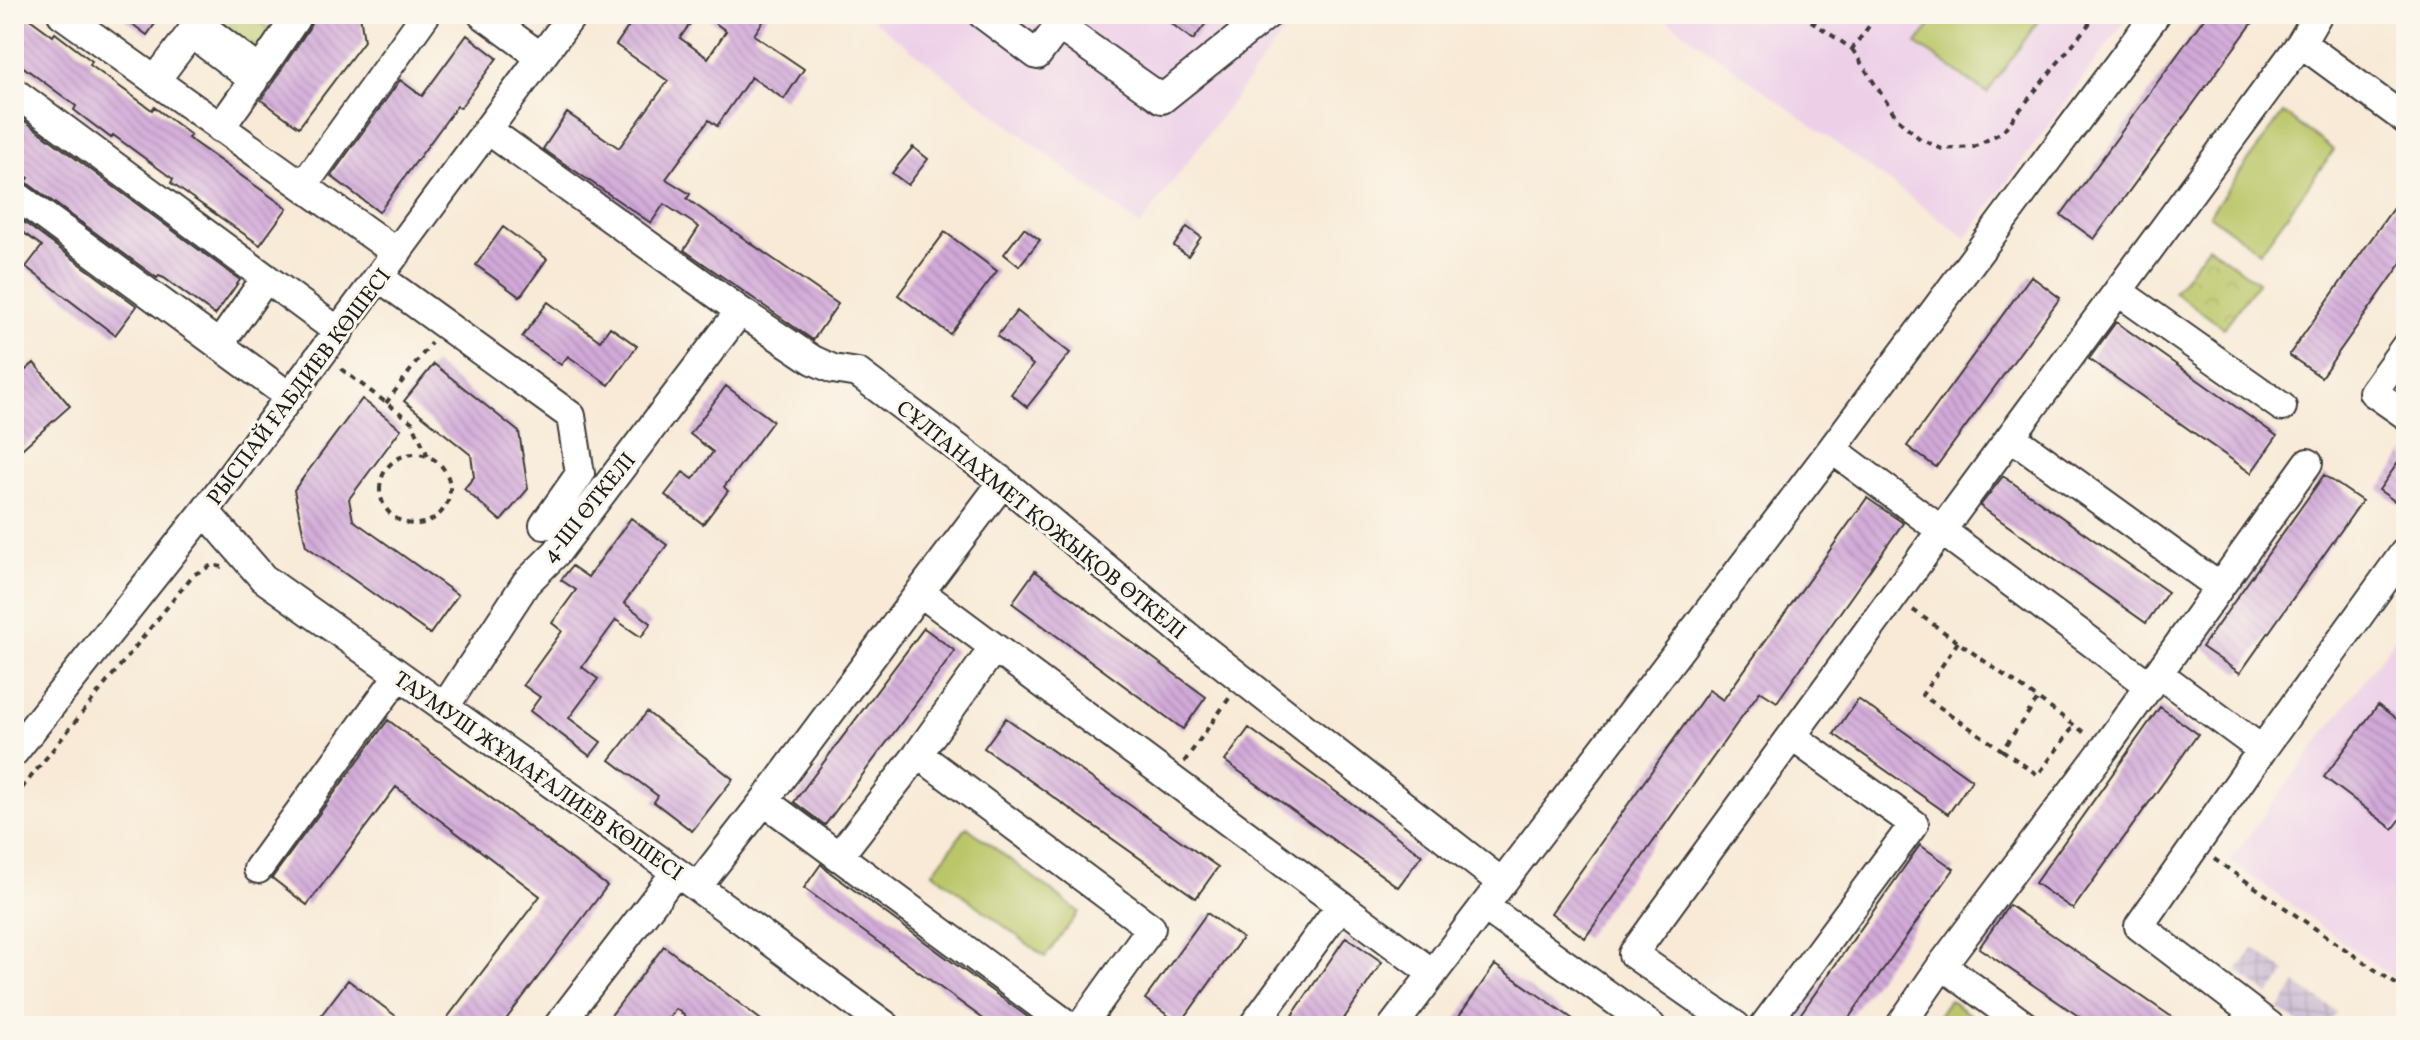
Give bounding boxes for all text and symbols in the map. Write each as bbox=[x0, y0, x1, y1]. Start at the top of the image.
street label: РЫСПАЙ ҒАБДИЕВ КӨШЕСІ bbox=[201, 263, 399, 512]
street label: СҰЛТАНАХМЕТ ҚОЖЫҚОВ ӨТКЕЛІ bbox=[889, 394, 1192, 648]
street label: 4-ШІ ӨТКЕЛІ bbox=[536, 447, 644, 570]
street label: ТАУМУШ ЖҰМАҒАЛИЕВ КӨШЕСІ bbox=[386, 665, 689, 889]

